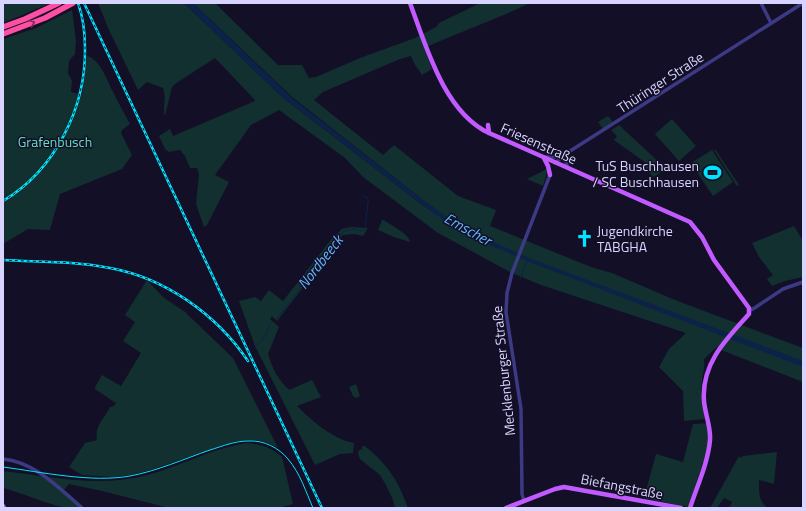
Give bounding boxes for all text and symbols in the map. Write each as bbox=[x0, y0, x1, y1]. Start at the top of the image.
one-way arrow bbox=[27, 20, 35, 28]
street label: Thüringer Straße bbox=[613, 46, 707, 118]
street label: Friesenstraße bbox=[497, 117, 581, 169]
park label: Grafenbusch bbox=[18, 131, 92, 152]
place label: TuS Buschhausen / SC Buschhausen bbox=[593, 155, 699, 192]
sports icon: TuS Buschhausen / SC Buschhausen bbox=[702, 163, 722, 183]
water label: Emscher bbox=[440, 207, 498, 252]
place label: Jugendkirche TABGHA bbox=[597, 220, 673, 257]
water label: Nordbeeck bbox=[292, 228, 350, 294]
church icon: Jugendkirche TABGHA bbox=[574, 228, 594, 248]
street label: Mecklenburger Straße bbox=[486, 305, 520, 437]
street label: Biefangstraße bbox=[579, 468, 665, 504]

